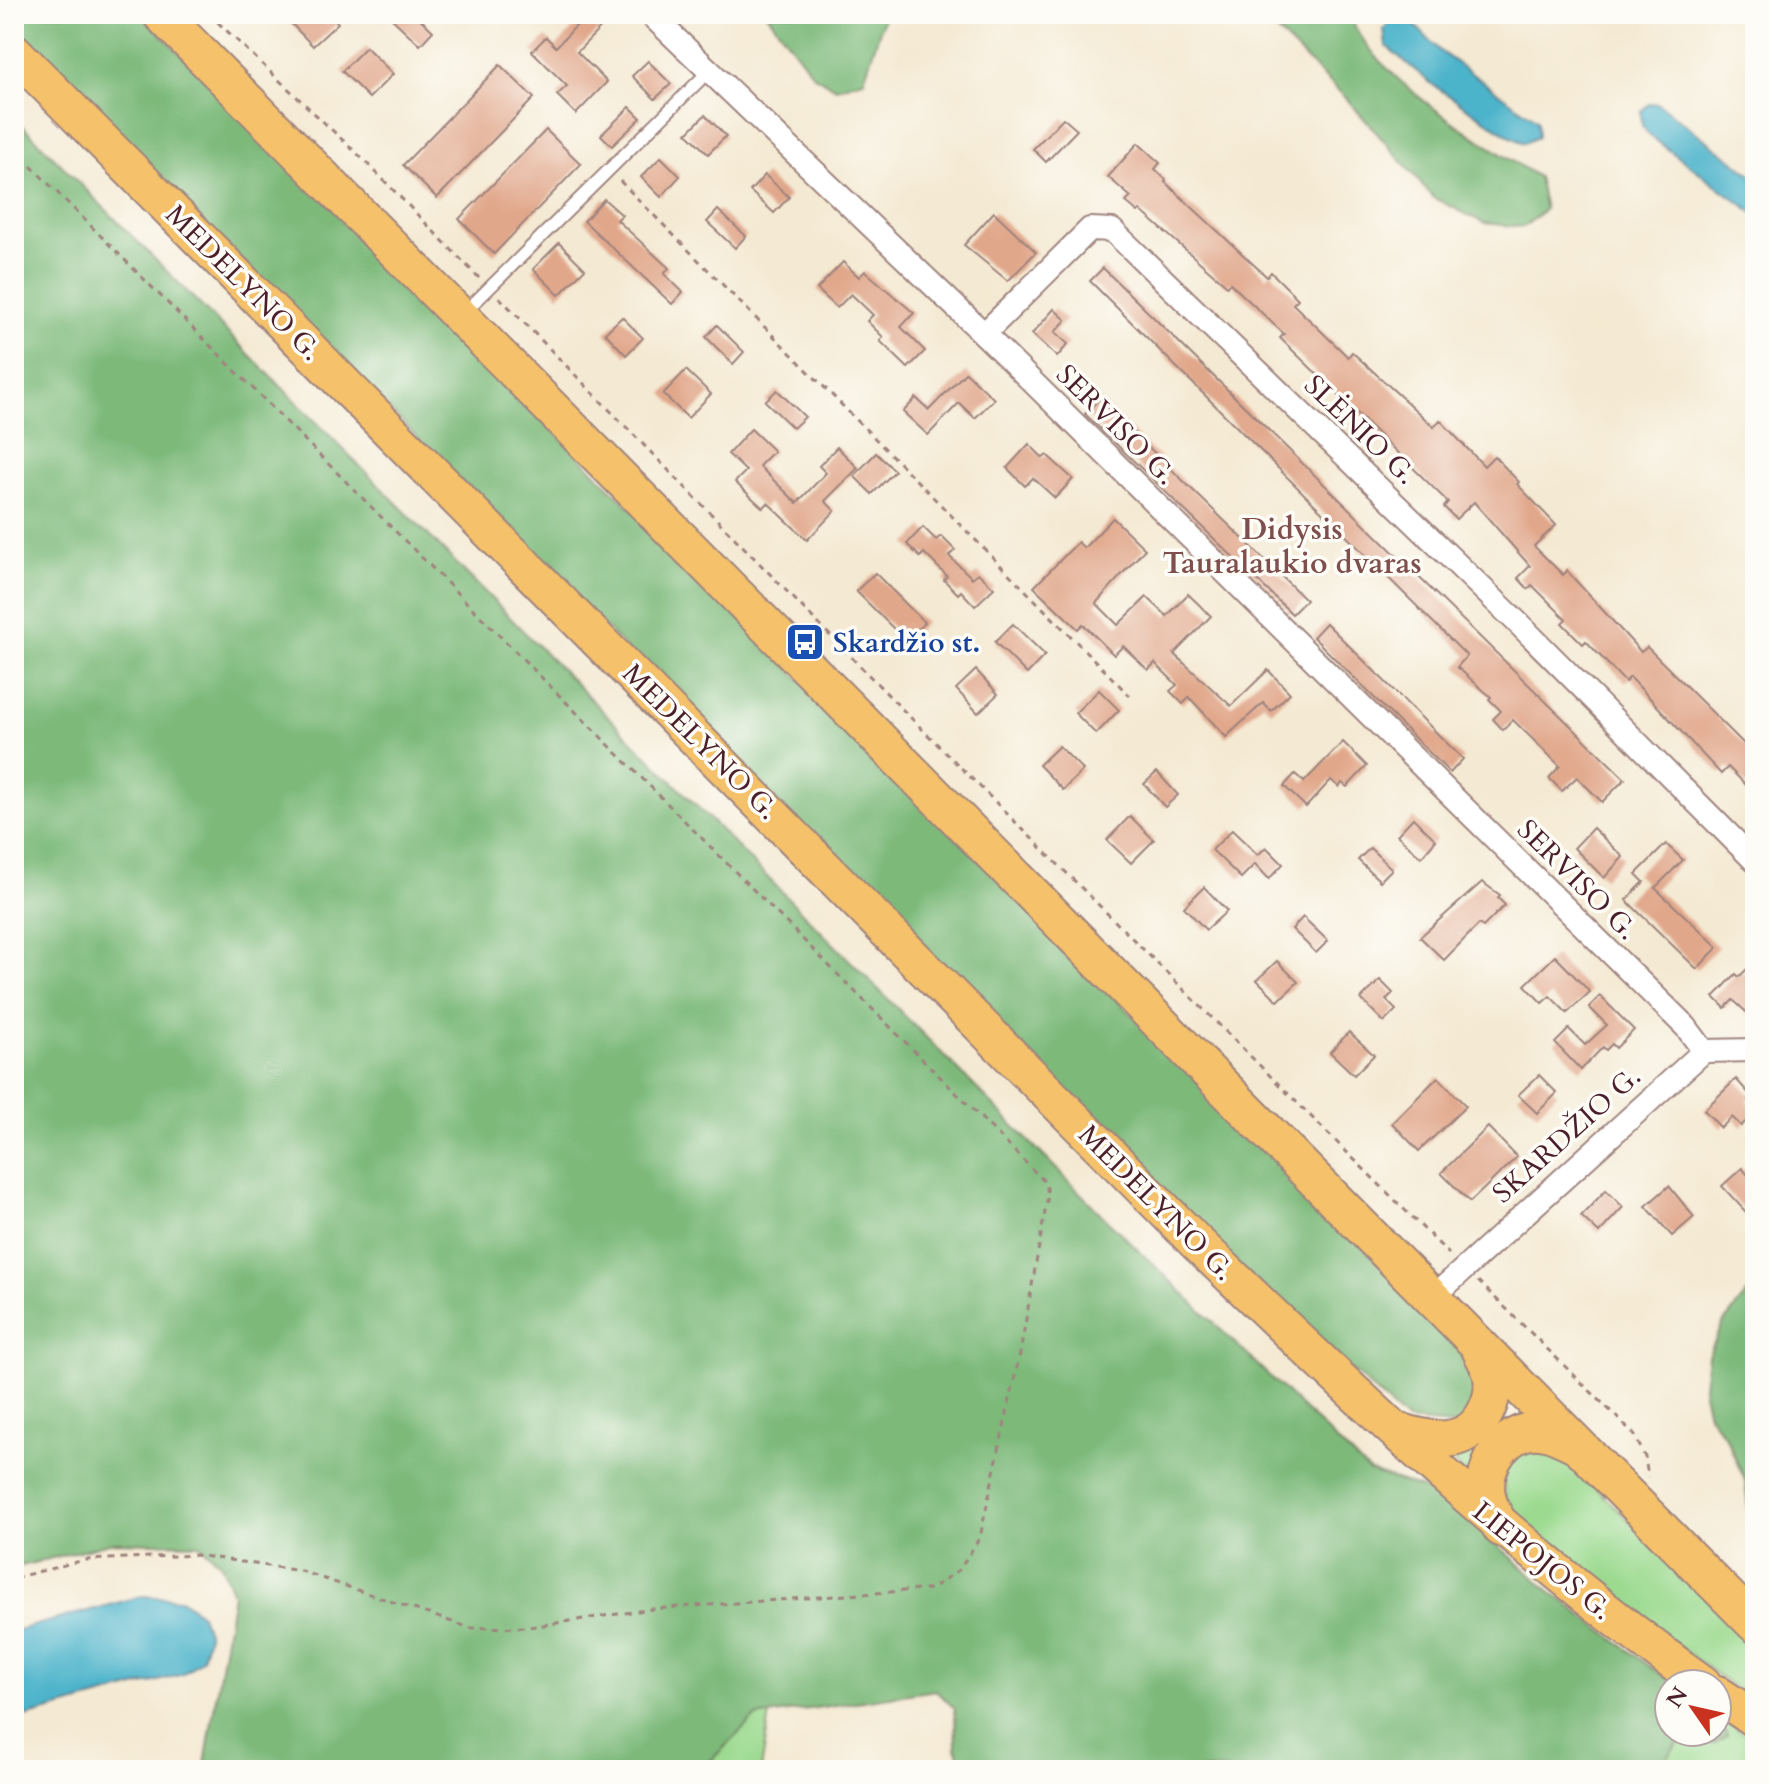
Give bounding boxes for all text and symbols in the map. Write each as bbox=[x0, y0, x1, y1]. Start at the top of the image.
street label: MEDELYNO G. bbox=[157, 196, 330, 369]
street label: SERVISO G. bbox=[1048, 356, 1185, 493]
street label: SLĖNIO G. bbox=[1296, 366, 1425, 493]
district label: Didysis Tauralaukio dvaras bbox=[1162, 509, 1422, 584]
bus stop icon: Skardžio st. bbox=[784, 621, 826, 663]
place label: Skardžio st. bbox=[833, 624, 980, 662]
street label: MEDELYNO G. bbox=[614, 655, 787, 828]
street label: SERVISO G. bbox=[1509, 811, 1646, 948]
street label: SKARDŽIO G. bbox=[1484, 1058, 1649, 1212]
street label: MEDELYNO G. bbox=[1070, 1116, 1243, 1289]
street label: LIEPOJOS G. bbox=[1465, 1493, 1620, 1629]
north arrow bbox=[1653, 1668, 1733, 1748]
text: N bbox=[1659, 1681, 1695, 1714]

